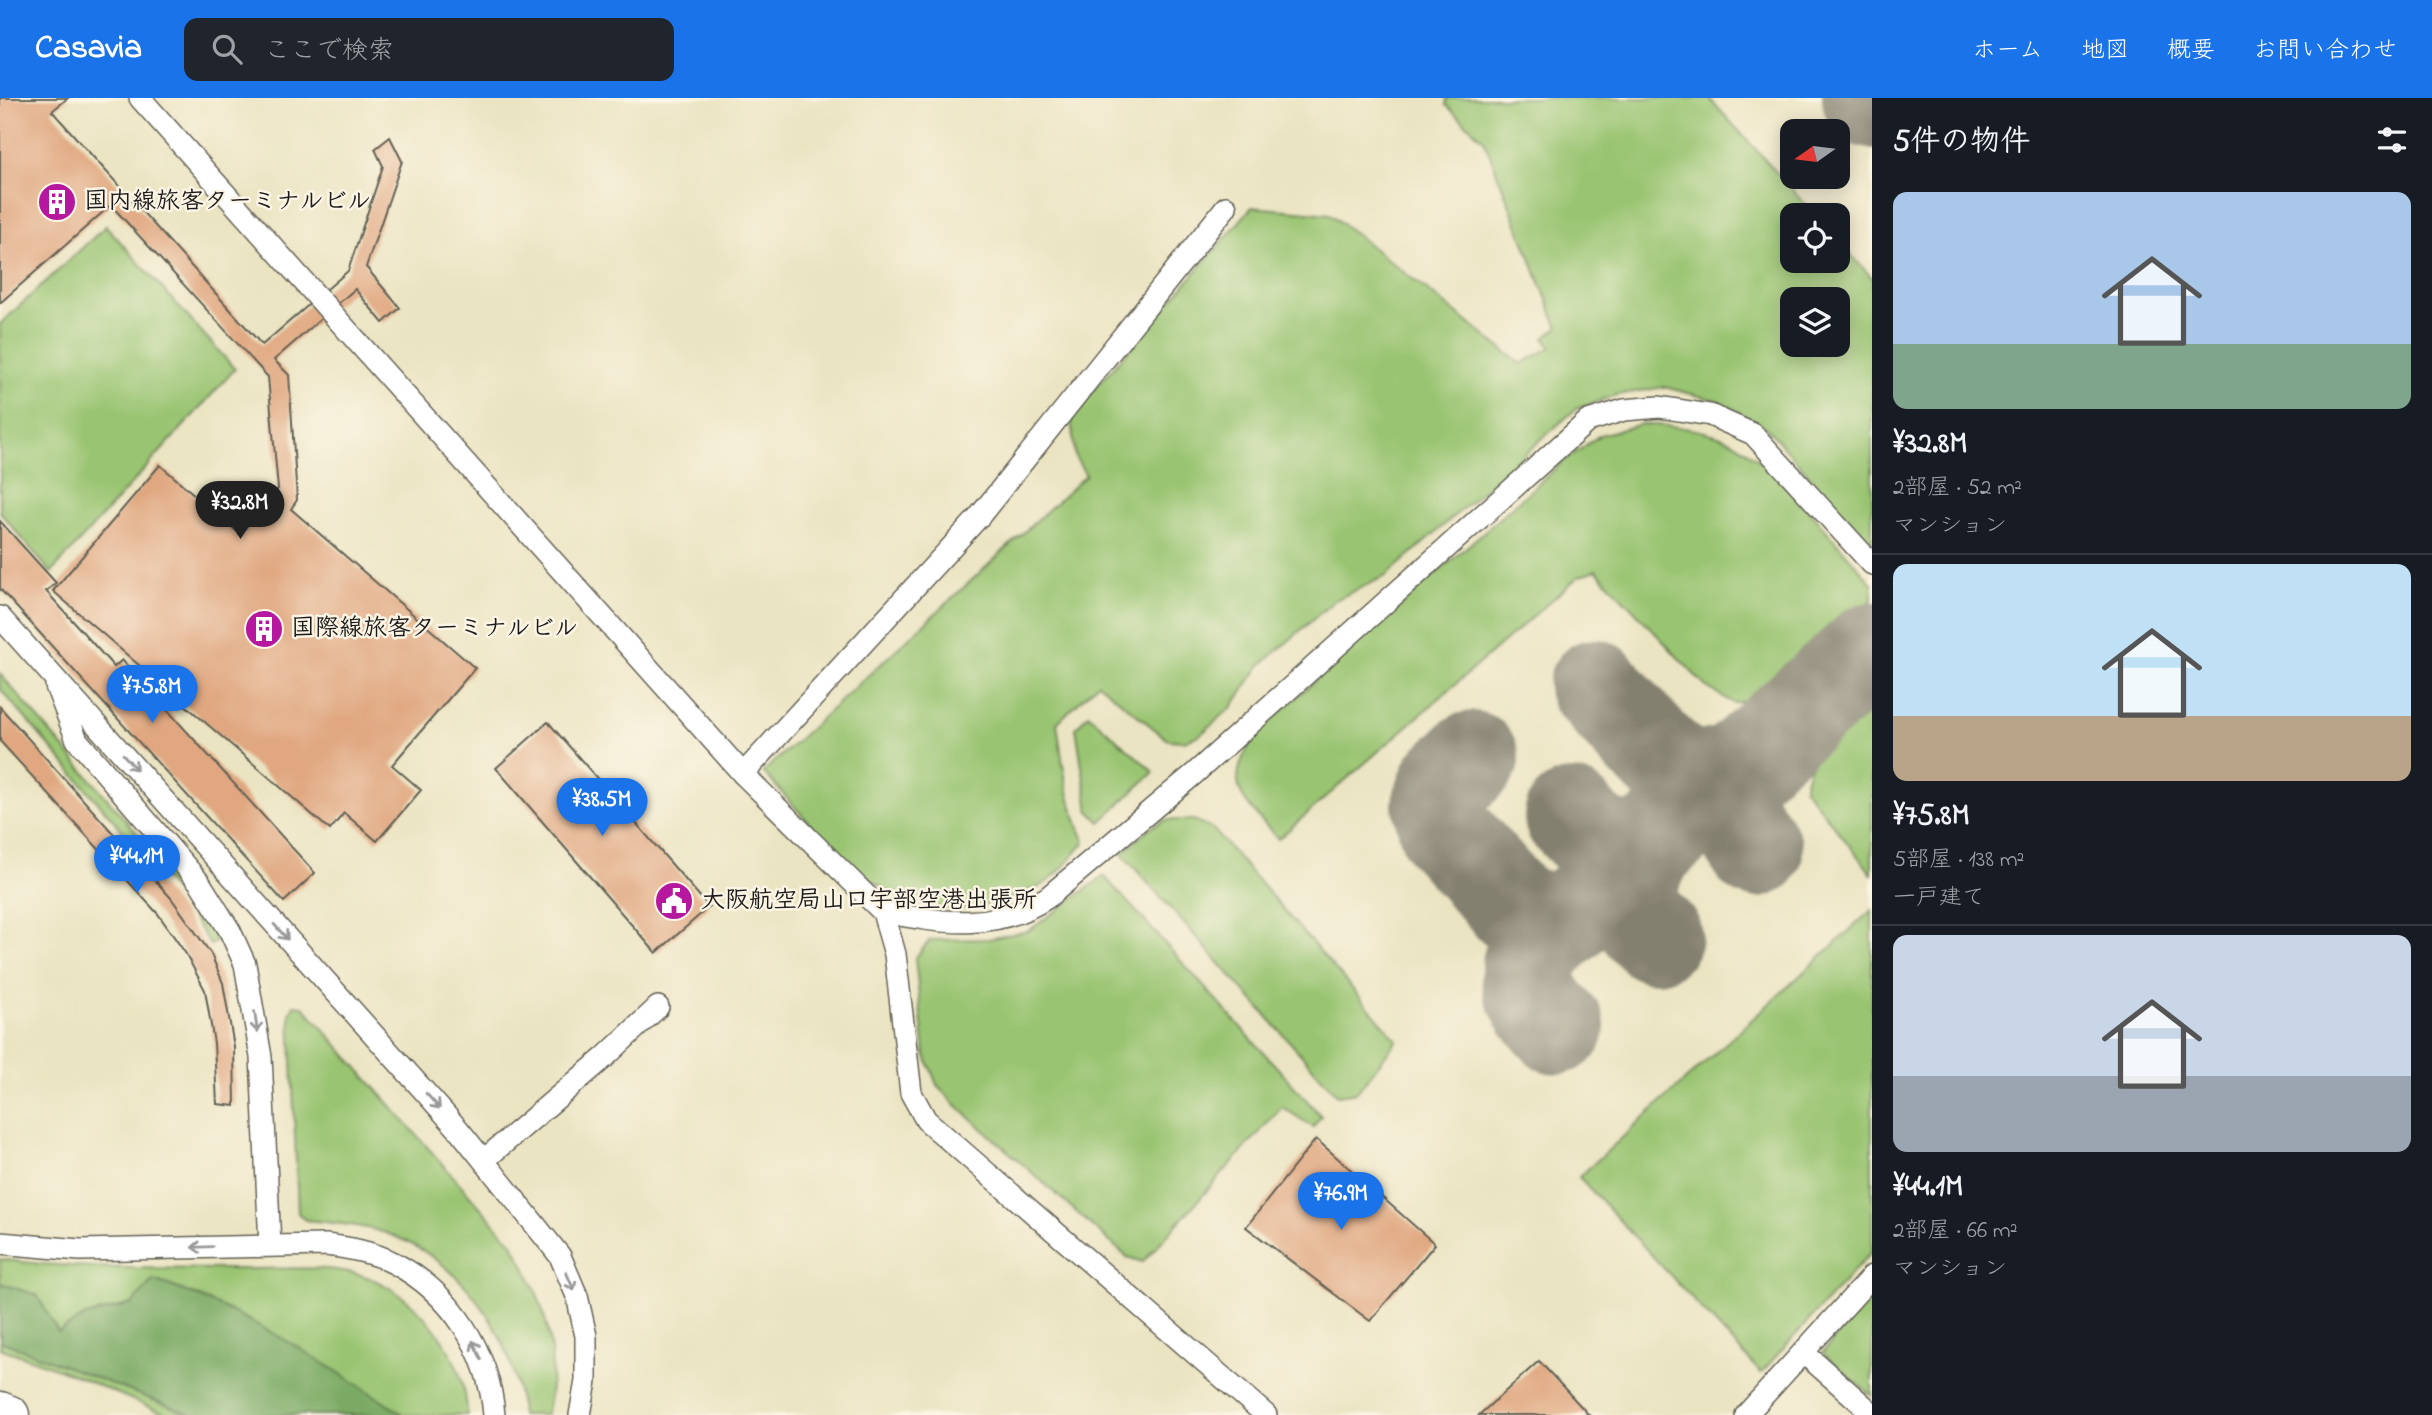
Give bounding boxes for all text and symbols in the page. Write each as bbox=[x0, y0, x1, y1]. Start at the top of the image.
search box bbox=[184, 18, 674, 81]
text: Casavia bbox=[35, 25, 142, 73]
icon: search bbox=[208, 30, 246, 68]
text: ここで検索 bbox=[264, 33, 394, 71]
text: ホーム bbox=[1972, 34, 2043, 69]
text: 地図 bbox=[2081, 34, 2129, 69]
text: 概要 bbox=[2167, 34, 2215, 69]
text: お問い合わせ bbox=[2253, 34, 2397, 69]
north arrow bbox=[1780, 119, 1850, 189]
map controls bbox=[1780, 119, 1850, 357]
text: 5件の物件 bbox=[1893, 121, 2030, 165]
icon: filters bbox=[2373, 121, 2411, 159]
building icon: 国内線旅客ターミナルビル bbox=[36, 181, 78, 223]
place label: 国内線旅客ターミナルビル bbox=[84, 185, 371, 220]
button: locate bbox=[1780, 203, 1850, 273]
icon: home bbox=[2089, 238, 2215, 364]
button: layers bbox=[1780, 287, 1850, 357]
text: ¥32.8M bbox=[1893, 423, 1968, 467]
text: 2部屋 · 52 m² bbox=[1893, 472, 2022, 505]
pin: ¥32.8M bbox=[183, 482, 297, 541]
text: ¥32.8M bbox=[211, 487, 269, 520]
text: マンション bbox=[1893, 510, 2007, 543]
building icon: 国際線旅客ターミナルビル bbox=[243, 608, 285, 650]
icon: home bbox=[2089, 610, 2215, 736]
place label: 国際線旅客ターミナルビル bbox=[291, 612, 578, 647]
pin: ¥75.8M bbox=[95, 666, 209, 725]
text: ¥75.8M bbox=[123, 671, 181, 704]
one-way arrow bbox=[121, 752, 137, 770]
pin: ¥38.5M bbox=[545, 778, 659, 838]
text: ¥38.5M bbox=[573, 784, 631, 817]
text: ¥75.8M bbox=[1893, 795, 1970, 839]
pin: ¥44.1M bbox=[80, 836, 194, 895]
text: ¥44.1M bbox=[110, 841, 164, 874]
text: 5部屋 · 138 m² bbox=[1893, 844, 2024, 877]
public building icon: 大阪航空局山口宇部空港出張所 bbox=[653, 880, 695, 922]
text: 一戸建て bbox=[1893, 882, 1985, 915]
place label: 大阪航空局山口宇部空港出張所 bbox=[701, 884, 1037, 919]
one-way arrow bbox=[272, 922, 288, 940]
icon: home bbox=[2089, 981, 2215, 1107]
one-way arrow bbox=[250, 1010, 263, 1033]
one-way arrow bbox=[424, 1092, 441, 1109]
text: ¥44.1M bbox=[1893, 1166, 1963, 1210]
pin: ¥76.9M bbox=[1284, 1172, 1398, 1232]
text: ¥76.9M bbox=[1314, 1178, 1368, 1211]
text: 2部屋 · 66 m² bbox=[1893, 1215, 2018, 1248]
one-way arrow bbox=[190, 1241, 213, 1254]
text: マンション bbox=[1893, 1253, 2007, 1286]
one-way arrow bbox=[565, 1269, 578, 1291]
one-way arrow bbox=[469, 1340, 483, 1361]

